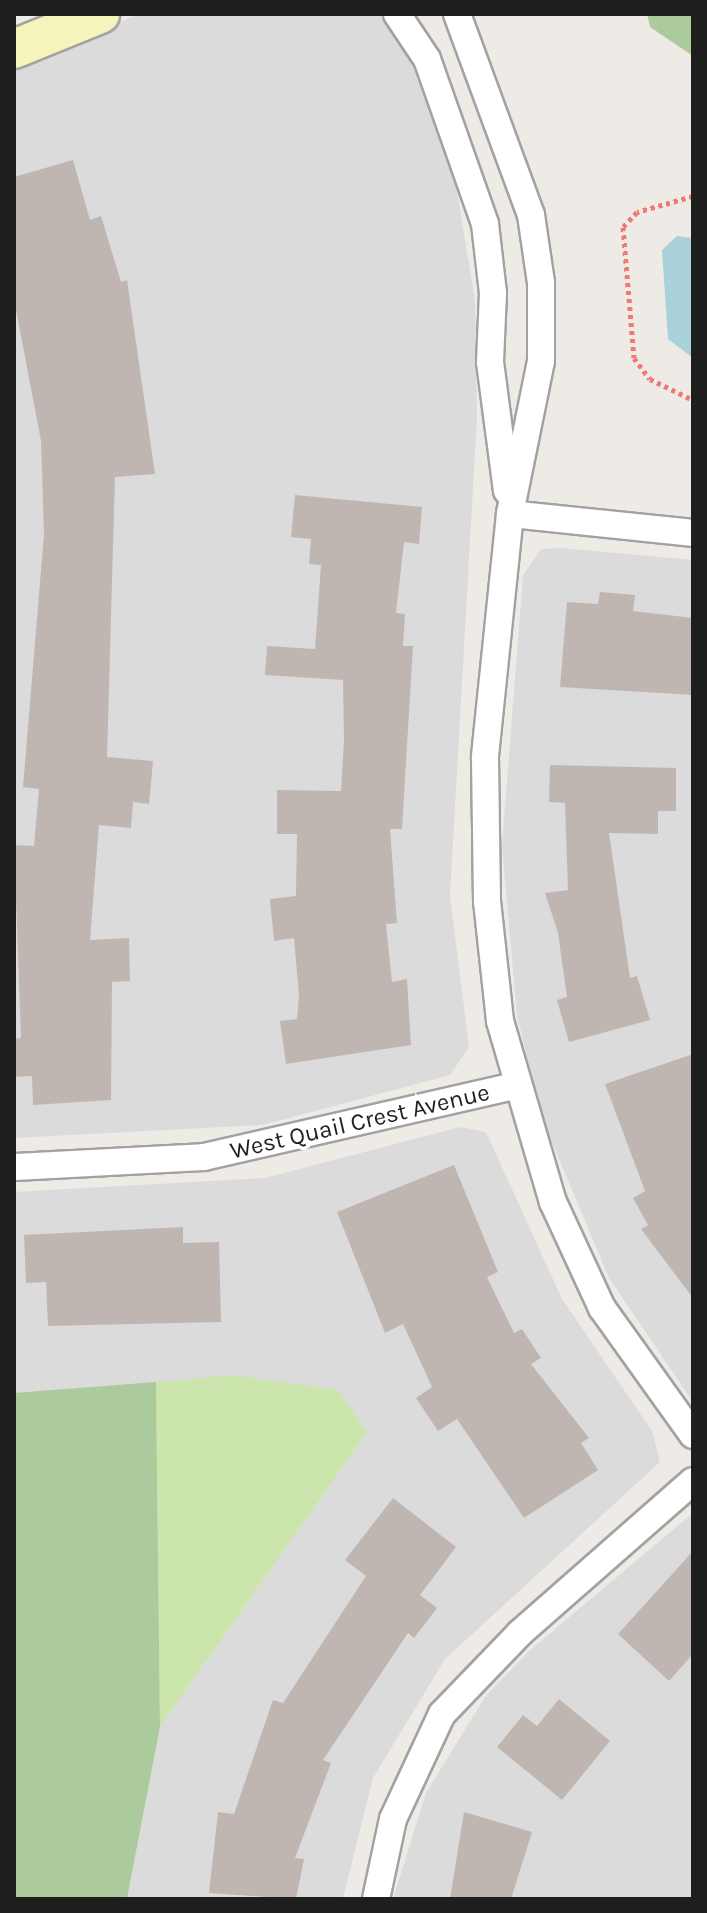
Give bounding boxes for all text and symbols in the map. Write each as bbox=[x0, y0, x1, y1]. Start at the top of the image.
street label: West Quail Crest Avenue bbox=[227, 1078, 493, 1166]

